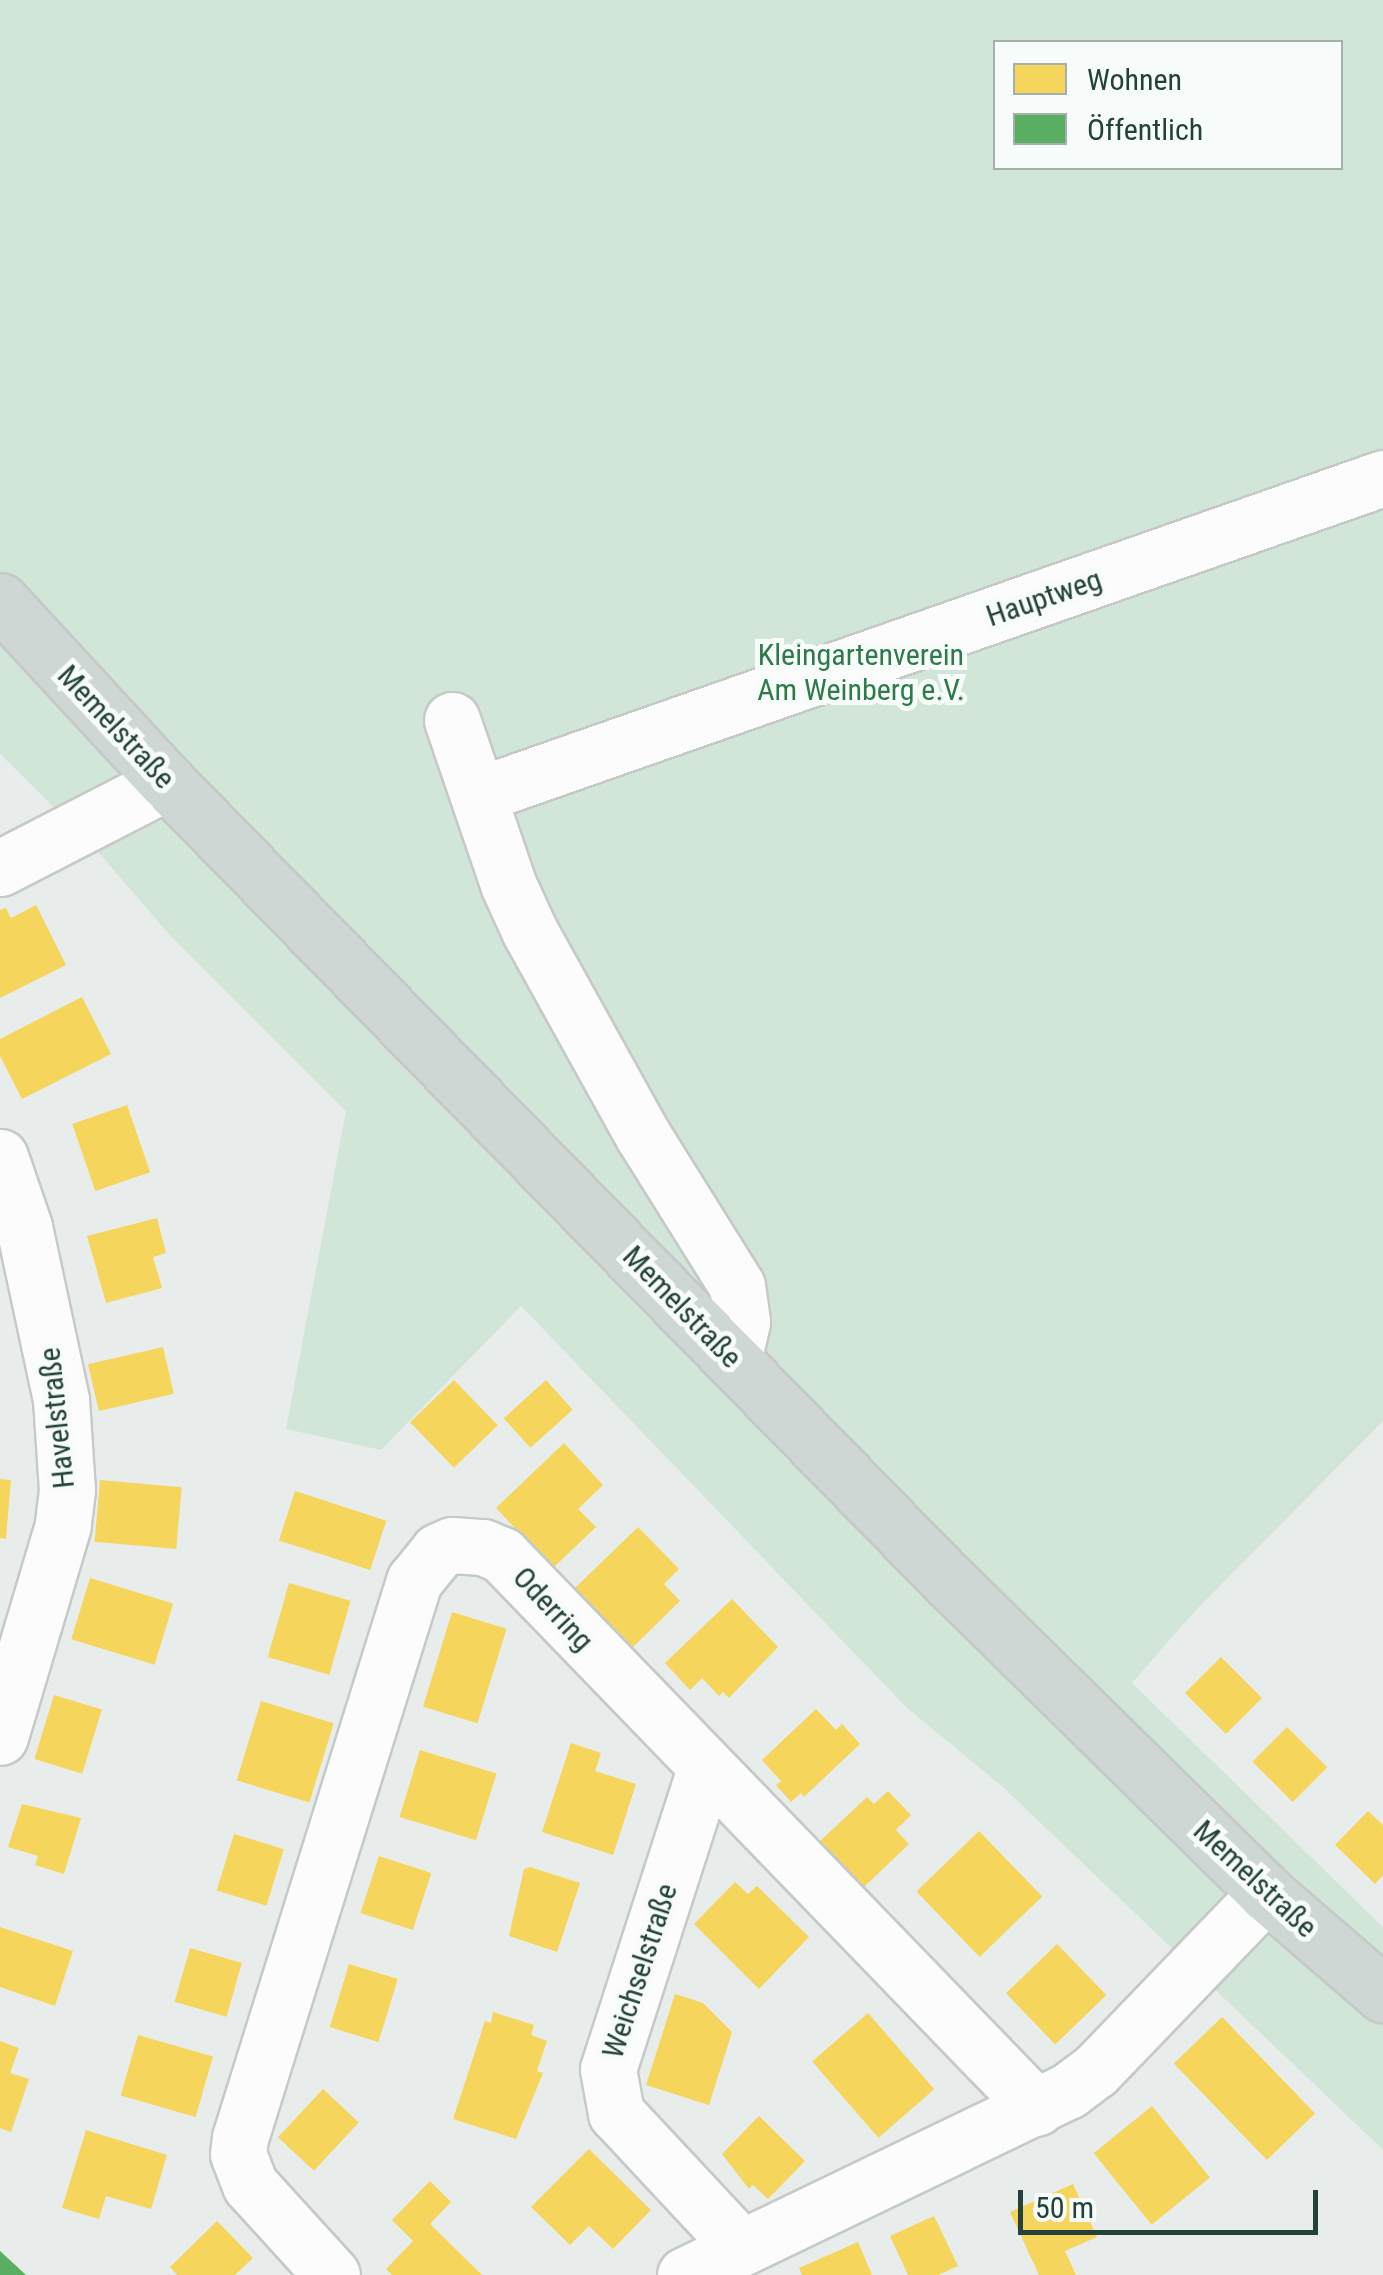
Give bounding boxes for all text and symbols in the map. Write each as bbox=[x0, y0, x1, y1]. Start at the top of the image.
legend bbox=[993, 40, 1343, 170]
text: Wohnen bbox=[1087, 62, 1182, 97]
text: Öffentlich bbox=[1087, 112, 1203, 147]
street label: Hauptweg bbox=[982, 562, 1106, 634]
park label: Kleingartenverein Am Weinberg e.V. bbox=[757, 637, 965, 708]
street label: Memelstraße bbox=[50, 658, 182, 796]
street label: Memelstraße bbox=[615, 1239, 749, 1375]
street label: Havelstraße bbox=[32, 1346, 82, 1490]
street label: Oderring bbox=[505, 1560, 601, 1658]
street label: Memelstraße bbox=[1186, 1813, 1324, 1945]
street label: Weichselstraße bbox=[595, 1879, 685, 2063]
scale bar bbox=[1023, 2170, 1323, 2232]
text: 50 m bbox=[1035, 2190, 1094, 2225]

